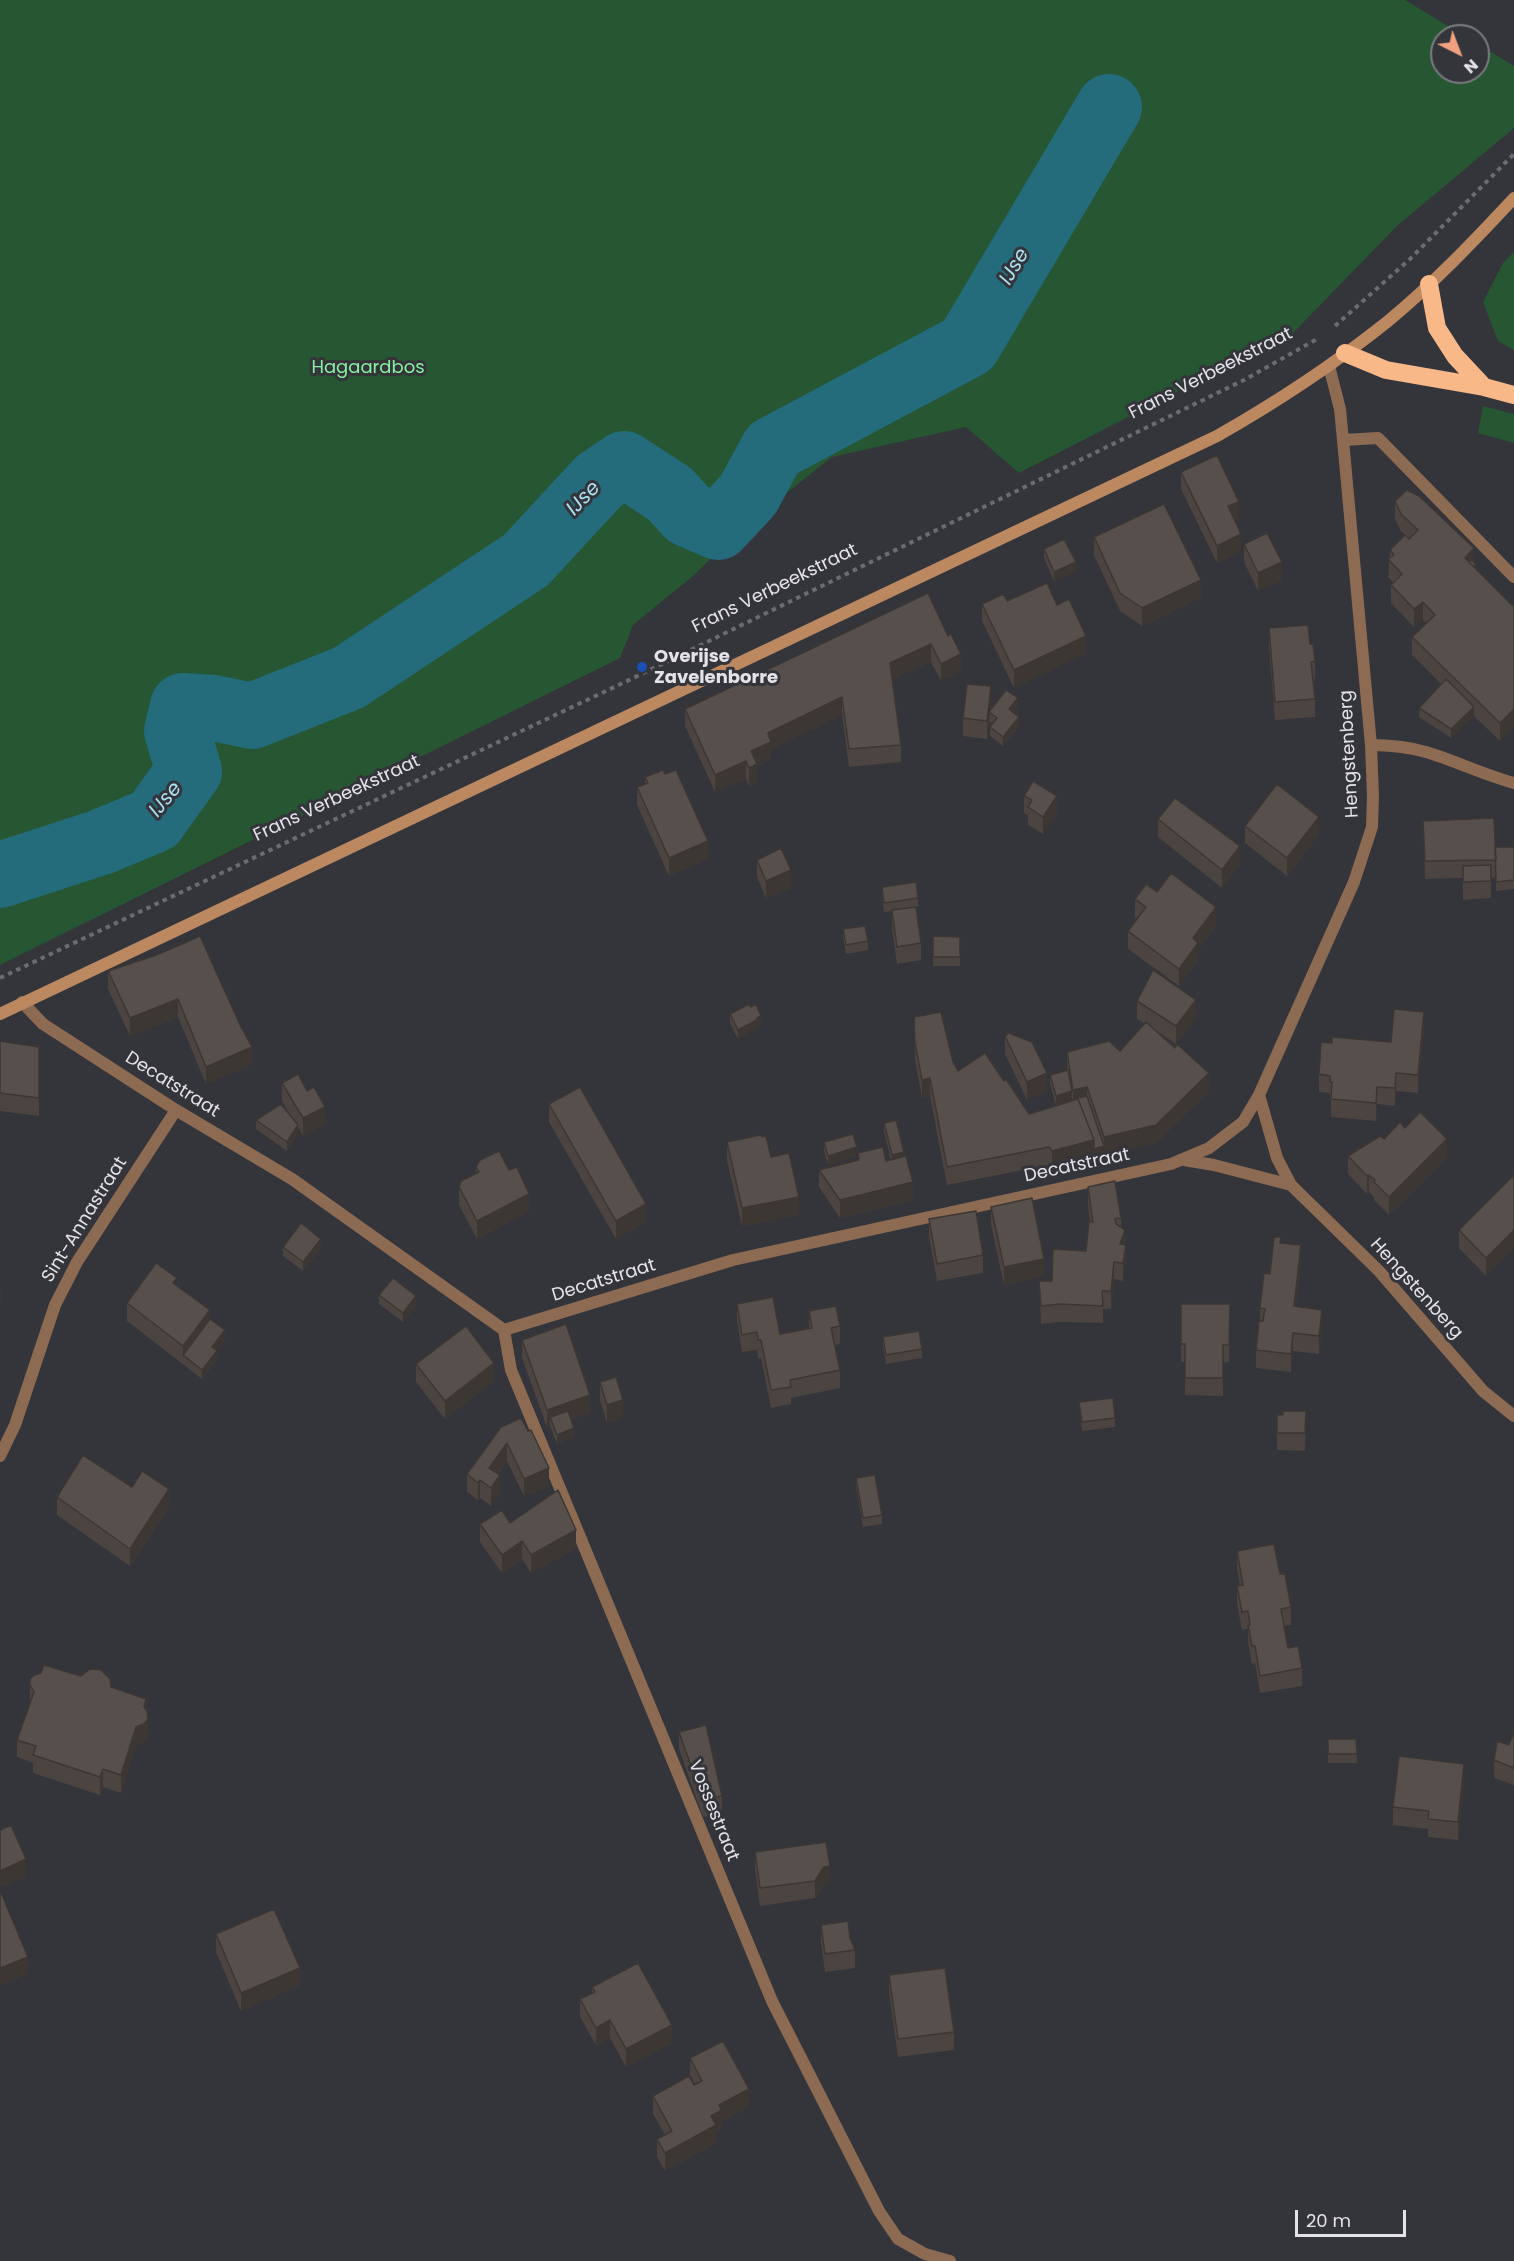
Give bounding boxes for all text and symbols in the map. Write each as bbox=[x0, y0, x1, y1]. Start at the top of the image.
north arrow bbox=[1430, 24, 1490, 84]
text: N bbox=[1459, 54, 1483, 79]
water label: IJse bbox=[995, 244, 1035, 290]
street label: Frans Verbeekstraat bbox=[1125, 323, 1297, 425]
park label: Hagaardbos bbox=[311, 357, 425, 379]
water label: IJse bbox=[562, 477, 606, 521]
street label: Frans Verbeekstraat bbox=[689, 540, 861, 638]
place label: Overijse Zavelenborre bbox=[654, 646, 778, 688]
marker: Overijse Zavelenborre bbox=[635, 660, 649, 674]
street label: Hengstenberg bbox=[1336, 689, 1364, 819]
street label: Frans Verbeekstraat bbox=[250, 751, 424, 847]
water label: IJse bbox=[144, 778, 188, 822]
street label: Decatstraat bbox=[121, 1047, 223, 1123]
street label: Decatstraat bbox=[1022, 1144, 1132, 1188]
street label: Sint-Annastraat bbox=[38, 1153, 132, 1287]
street label: Hengstenberg bbox=[1365, 1234, 1467, 1344]
street label: Decatstraat bbox=[550, 1255, 658, 1307]
street label: Vossestraat bbox=[683, 1757, 743, 1865]
scale bar bbox=[1298, 2198, 1409, 2236]
text: 20 m bbox=[1306, 2208, 1351, 2233]

